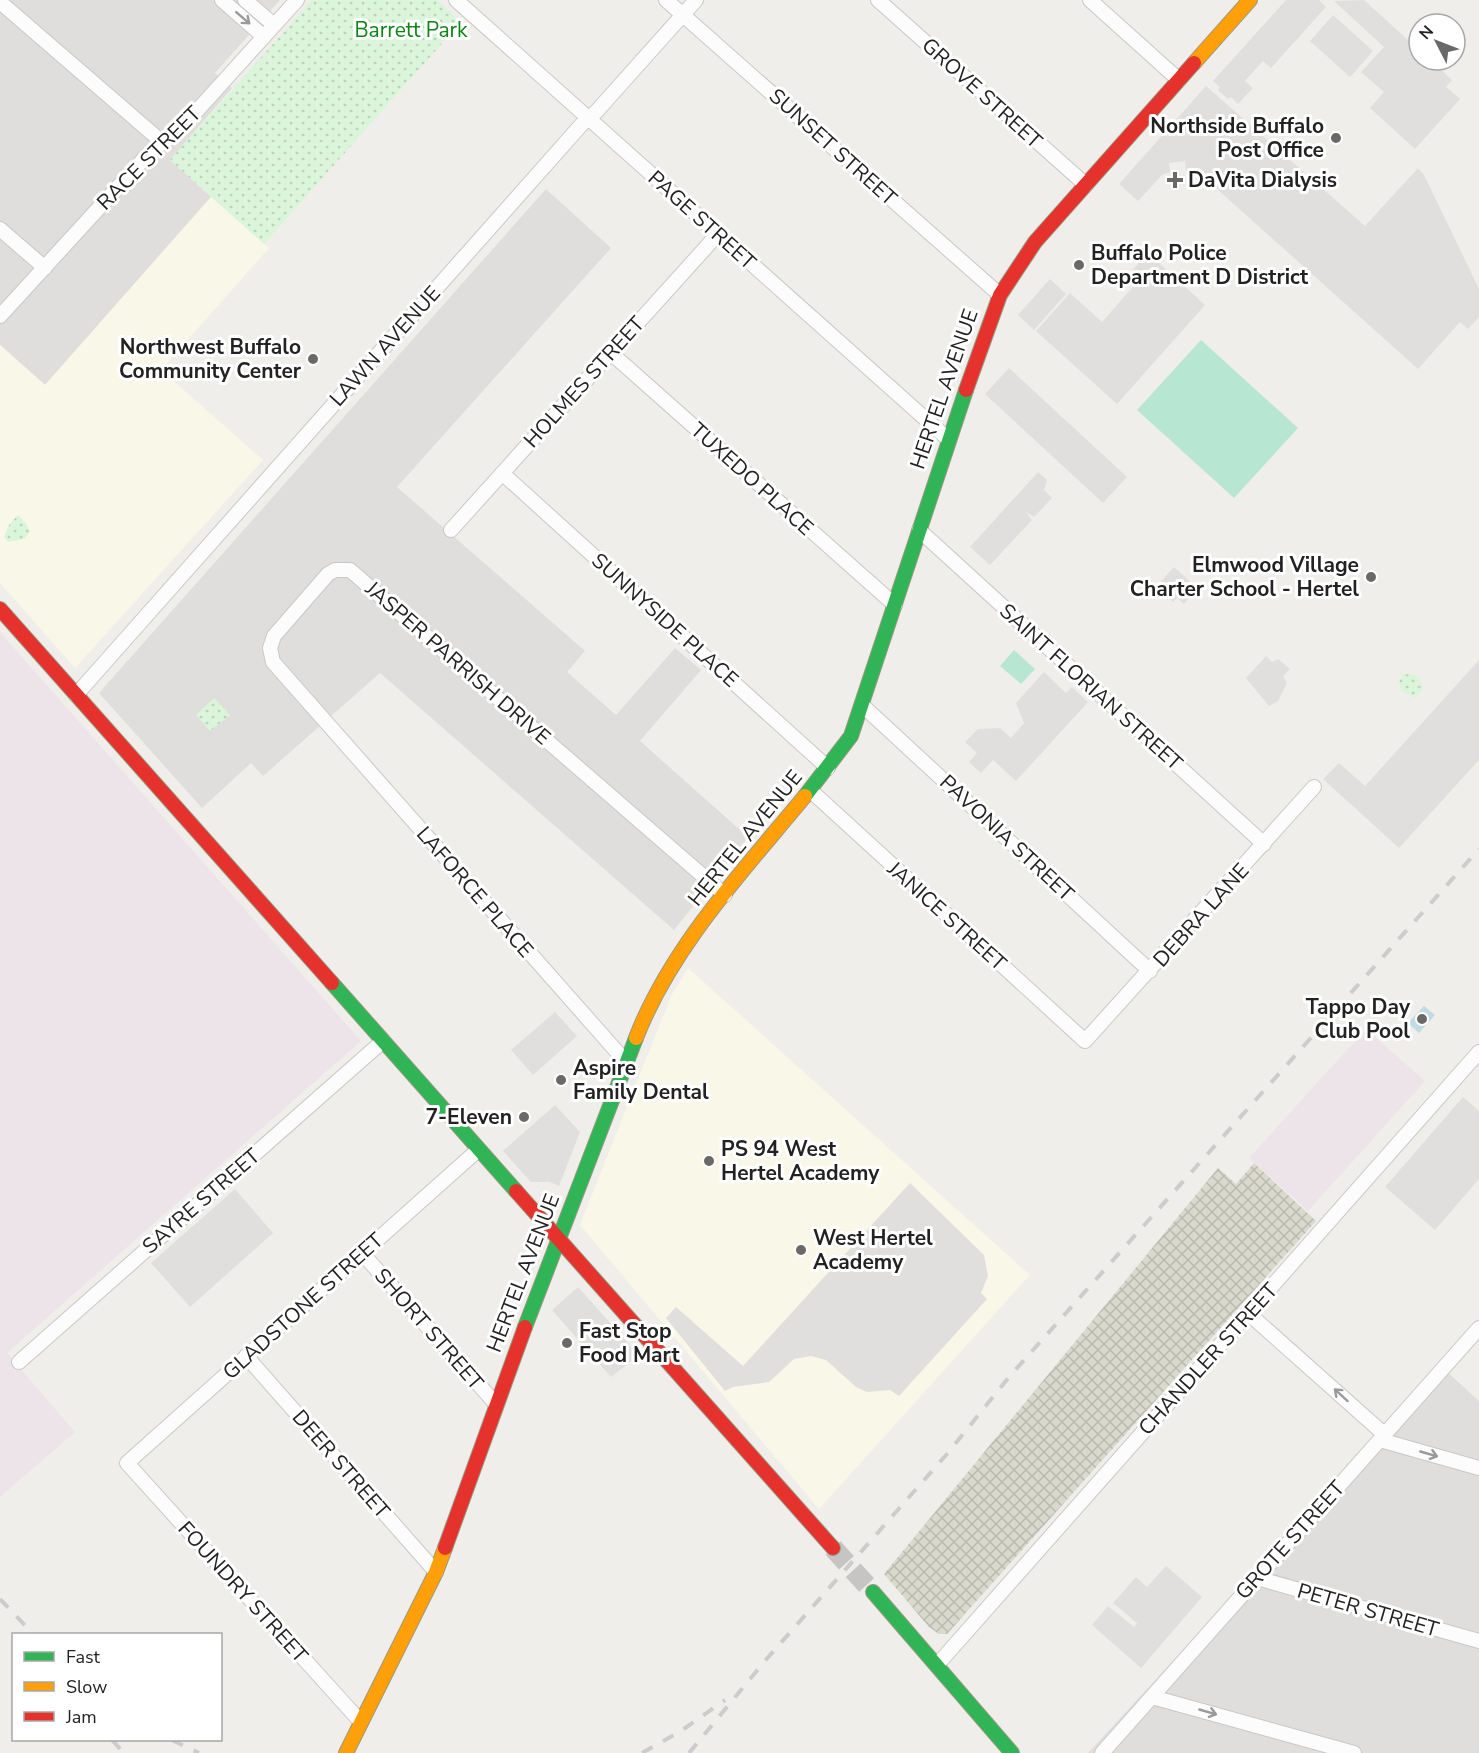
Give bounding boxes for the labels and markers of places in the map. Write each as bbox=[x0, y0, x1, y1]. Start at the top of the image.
place label: Northside Buffalo Post Office bbox=[1150, 112, 1324, 164]
marker: Northside Buffalo Post Office bbox=[1329, 131, 1343, 145]
place label: DaVita Dialysis bbox=[1188, 166, 1337, 194]
marker: DaVita Dialysis bbox=[1166, 171, 1184, 189]
place label: Buffalo Police Department D District bbox=[1091, 239, 1309, 291]
marker: Buffalo Police Department D District bbox=[1072, 258, 1086, 272]
place label: Northwest Buffalo Community Center bbox=[119, 333, 302, 385]
marker: Northwest Buffalo Community Center bbox=[306, 352, 320, 366]
place label: Elmwood Village Charter School - Hertel bbox=[1130, 551, 1359, 603]
marker: Elmwood Village Charter School - Hertel bbox=[1364, 570, 1378, 584]
place label: Tappo Day Club Pool bbox=[1306, 993, 1411, 1045]
marker: Tappo Day Club Pool bbox=[1415, 1012, 1429, 1026]
place label: Aspire Family Dental bbox=[573, 1054, 709, 1106]
marker: Aspire Family Dental bbox=[554, 1073, 568, 1087]
place label: 7-Eleven bbox=[425, 1103, 512, 1131]
marker: 7-Eleven bbox=[517, 1110, 531, 1124]
place label: PS 94 West Hertel Academy bbox=[721, 1135, 880, 1187]
marker: PS 94 West Hertel Academy bbox=[702, 1154, 716, 1168]
place label: West Hertel Academy bbox=[813, 1224, 933, 1276]
marker: West Hertel Academy bbox=[794, 1243, 808, 1257]
place label: Fast Stop Food Mart bbox=[579, 1317, 680, 1369]
marker: Fast Stop Food Mart bbox=[560, 1336, 574, 1350]

